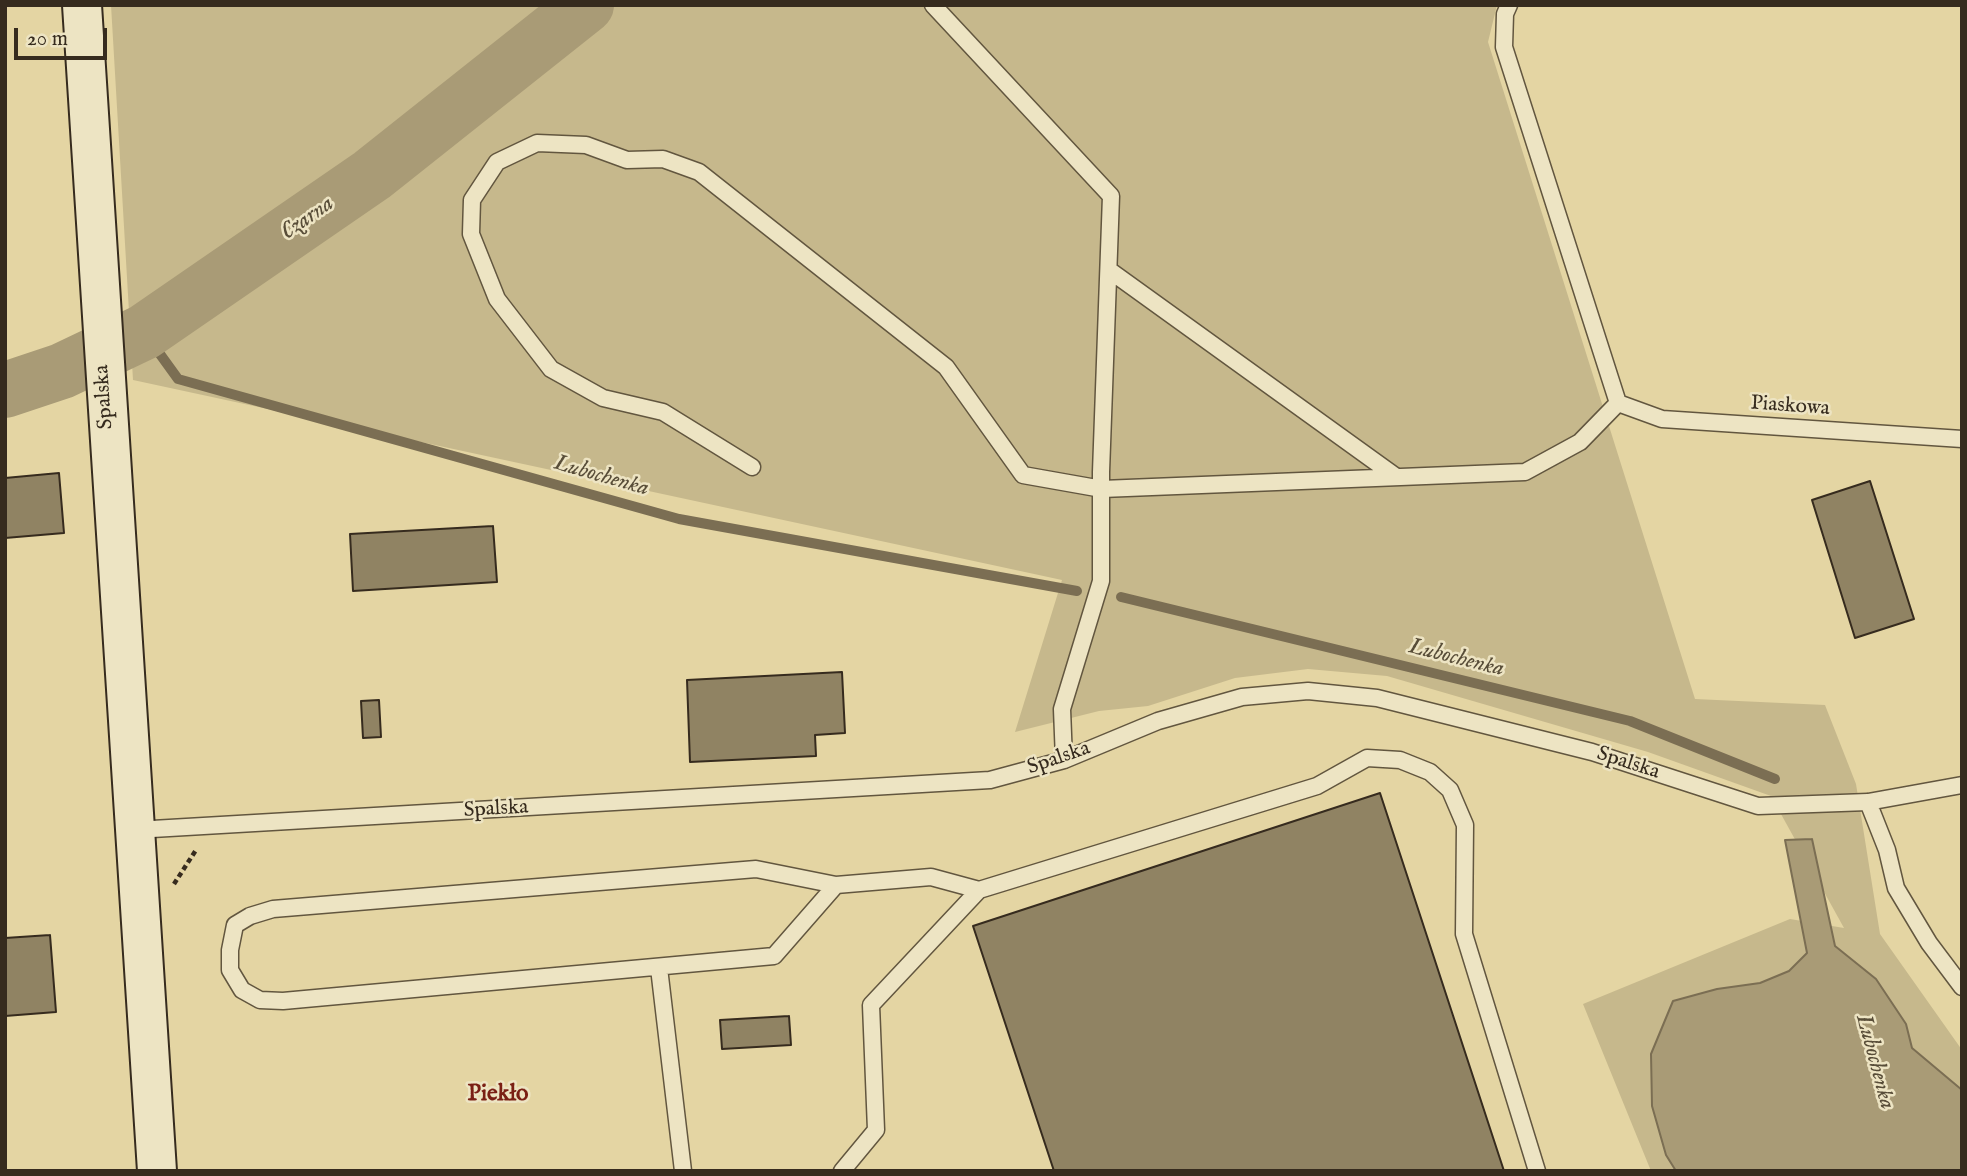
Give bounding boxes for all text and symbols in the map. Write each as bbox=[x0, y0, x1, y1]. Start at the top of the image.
scale bar bbox=[18, 14, 110, 58]
text: 20 m bbox=[27, 26, 68, 53]
water label: Czarna bbox=[276, 191, 340, 247]
street label: Spalska bbox=[90, 364, 120, 430]
street label: Piaskowa bbox=[1750, 392, 1830, 422]
water label: Lubochenka bbox=[550, 450, 652, 504]
water label: Lubochenka bbox=[1405, 634, 1507, 684]
street label: Spalska bbox=[1024, 737, 1094, 781]
street label: Spalska bbox=[1593, 742, 1663, 786]
street label: Spalska bbox=[463, 796, 529, 824]
water label: Lubochenka bbox=[1848, 1011, 1900, 1113]
district label: Piekło bbox=[468, 1081, 528, 1109]

